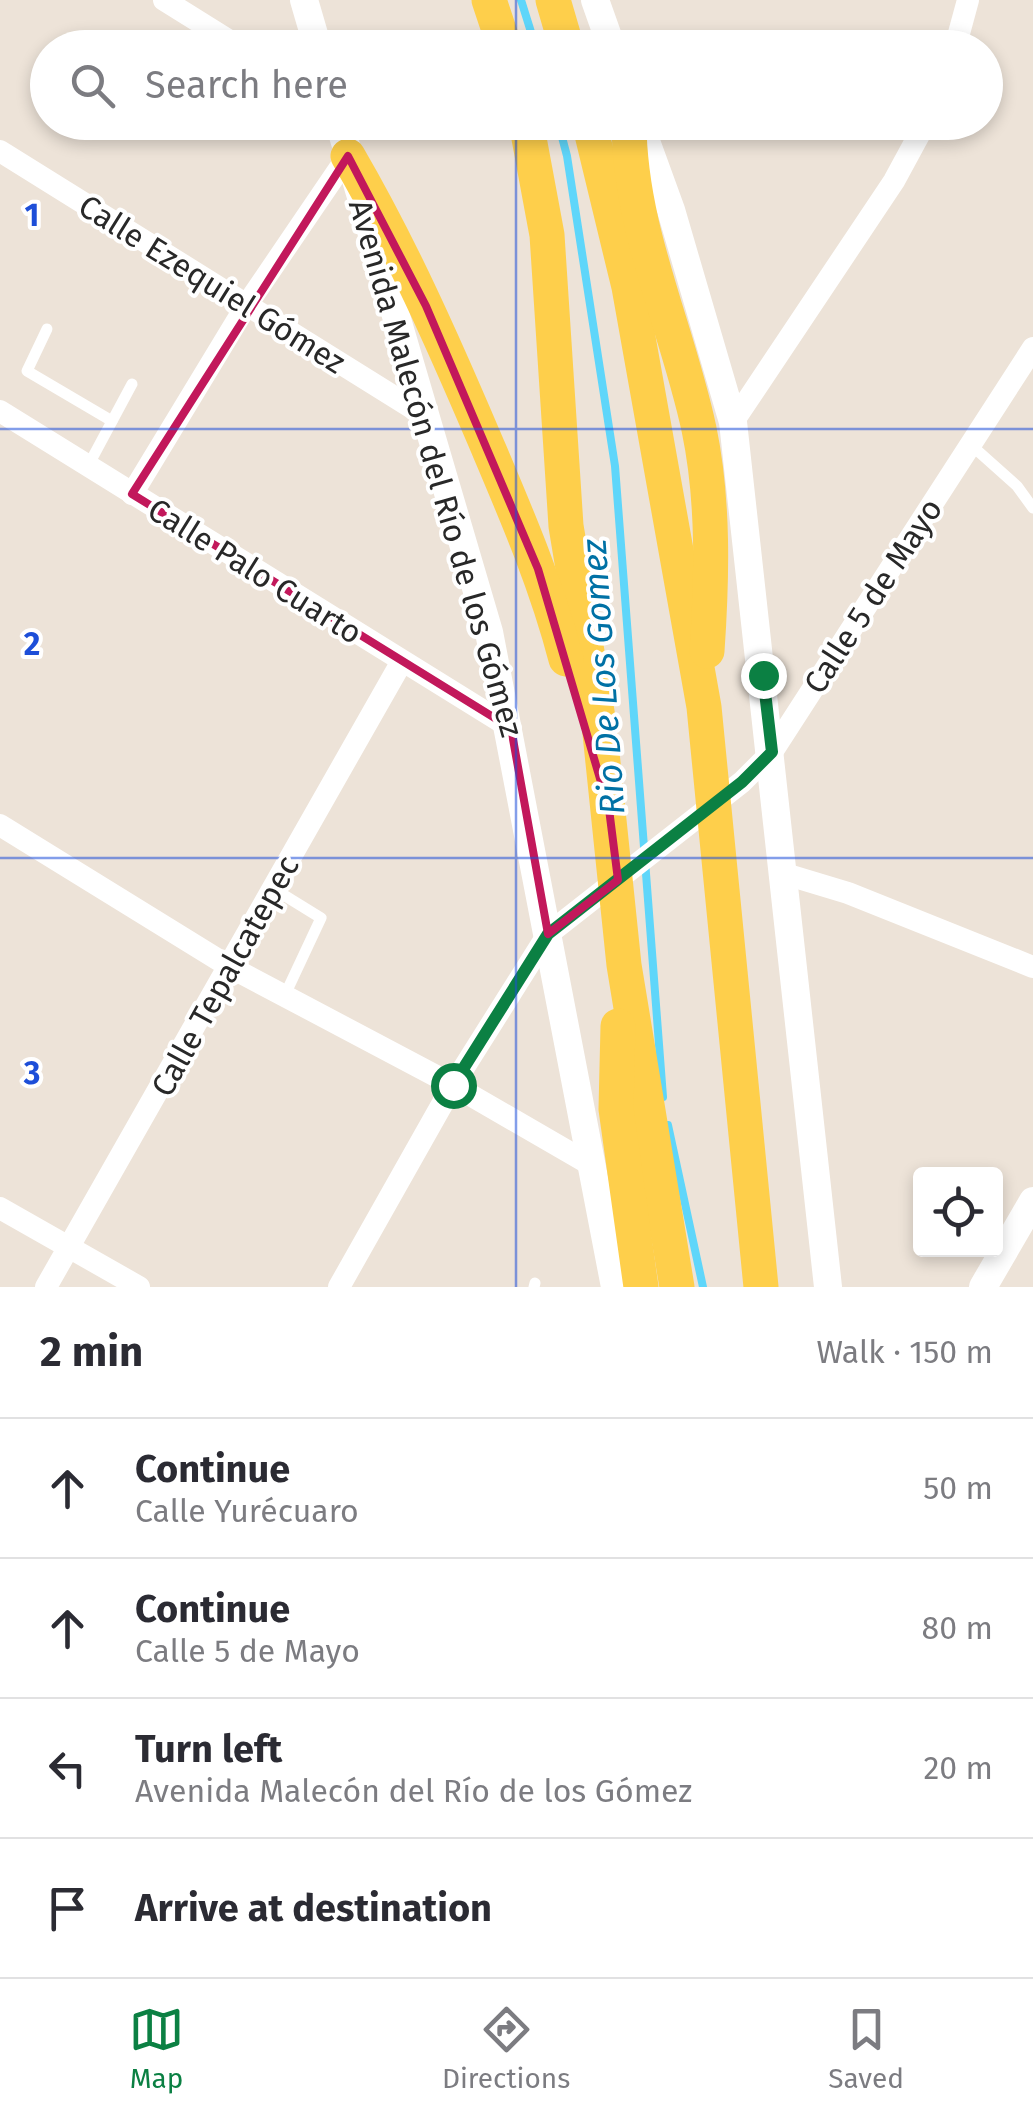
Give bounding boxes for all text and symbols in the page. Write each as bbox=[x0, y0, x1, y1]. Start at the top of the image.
search box bbox=[30, 30, 1003, 140]
icon: search bbox=[65, 58, 120, 113]
text: Search here bbox=[145, 62, 348, 108]
street label: Calle Ezequiel Gómez bbox=[72, 187, 352, 381]
street label: Avenida Malecón del Río de los Gómez bbox=[341, 195, 531, 741]
text: 1 bbox=[25, 196, 39, 234]
street label: Calle Palo Cuarto bbox=[141, 490, 369, 652]
street label: Calle 5 de Mayo bbox=[796, 491, 950, 701]
water label: Rio De Los Gomez bbox=[572, 537, 634, 816]
text: 2 bbox=[24, 625, 40, 663]
route end bbox=[741, 653, 787, 699]
street label: Calle Tepalcatepec bbox=[143, 849, 307, 1103]
text: 3 bbox=[23, 1054, 40, 1092]
route start bbox=[431, 1063, 477, 1109]
map controls bbox=[913, 1167, 1003, 1257]
button: locate bbox=[913, 1167, 1003, 1257]
text: 2 min bbox=[40, 1327, 143, 1377]
text: Walk · 150 m bbox=[816, 1333, 993, 1371]
text: Continue bbox=[135, 1446, 290, 1492]
icon: ahead bbox=[40, 1461, 95, 1516]
text: 50 m bbox=[923, 1469, 993, 1507]
text: Calle Yurécuaro bbox=[135, 1492, 359, 1530]
text: Continue bbox=[135, 1586, 290, 1632]
icon: ahead bbox=[40, 1601, 95, 1656]
text: 80 m bbox=[922, 1609, 993, 1647]
text: Calle 5 de Mayo bbox=[135, 1632, 360, 1670]
text: Turn left bbox=[135, 1726, 282, 1772]
icon: left bbox=[40, 1741, 95, 1796]
text: 20 m bbox=[923, 1749, 993, 1787]
text: Avenida Malecón del Río de los Gómez bbox=[135, 1772, 692, 1810]
icon: arrive bbox=[40, 1881, 95, 1936]
text: Arrive at destination bbox=[135, 1885, 492, 1931]
tab: Map bbox=[129, 2002, 184, 2095]
tab: Directions bbox=[442, 2002, 570, 2095]
tab: Saved bbox=[828, 2002, 904, 2095]

